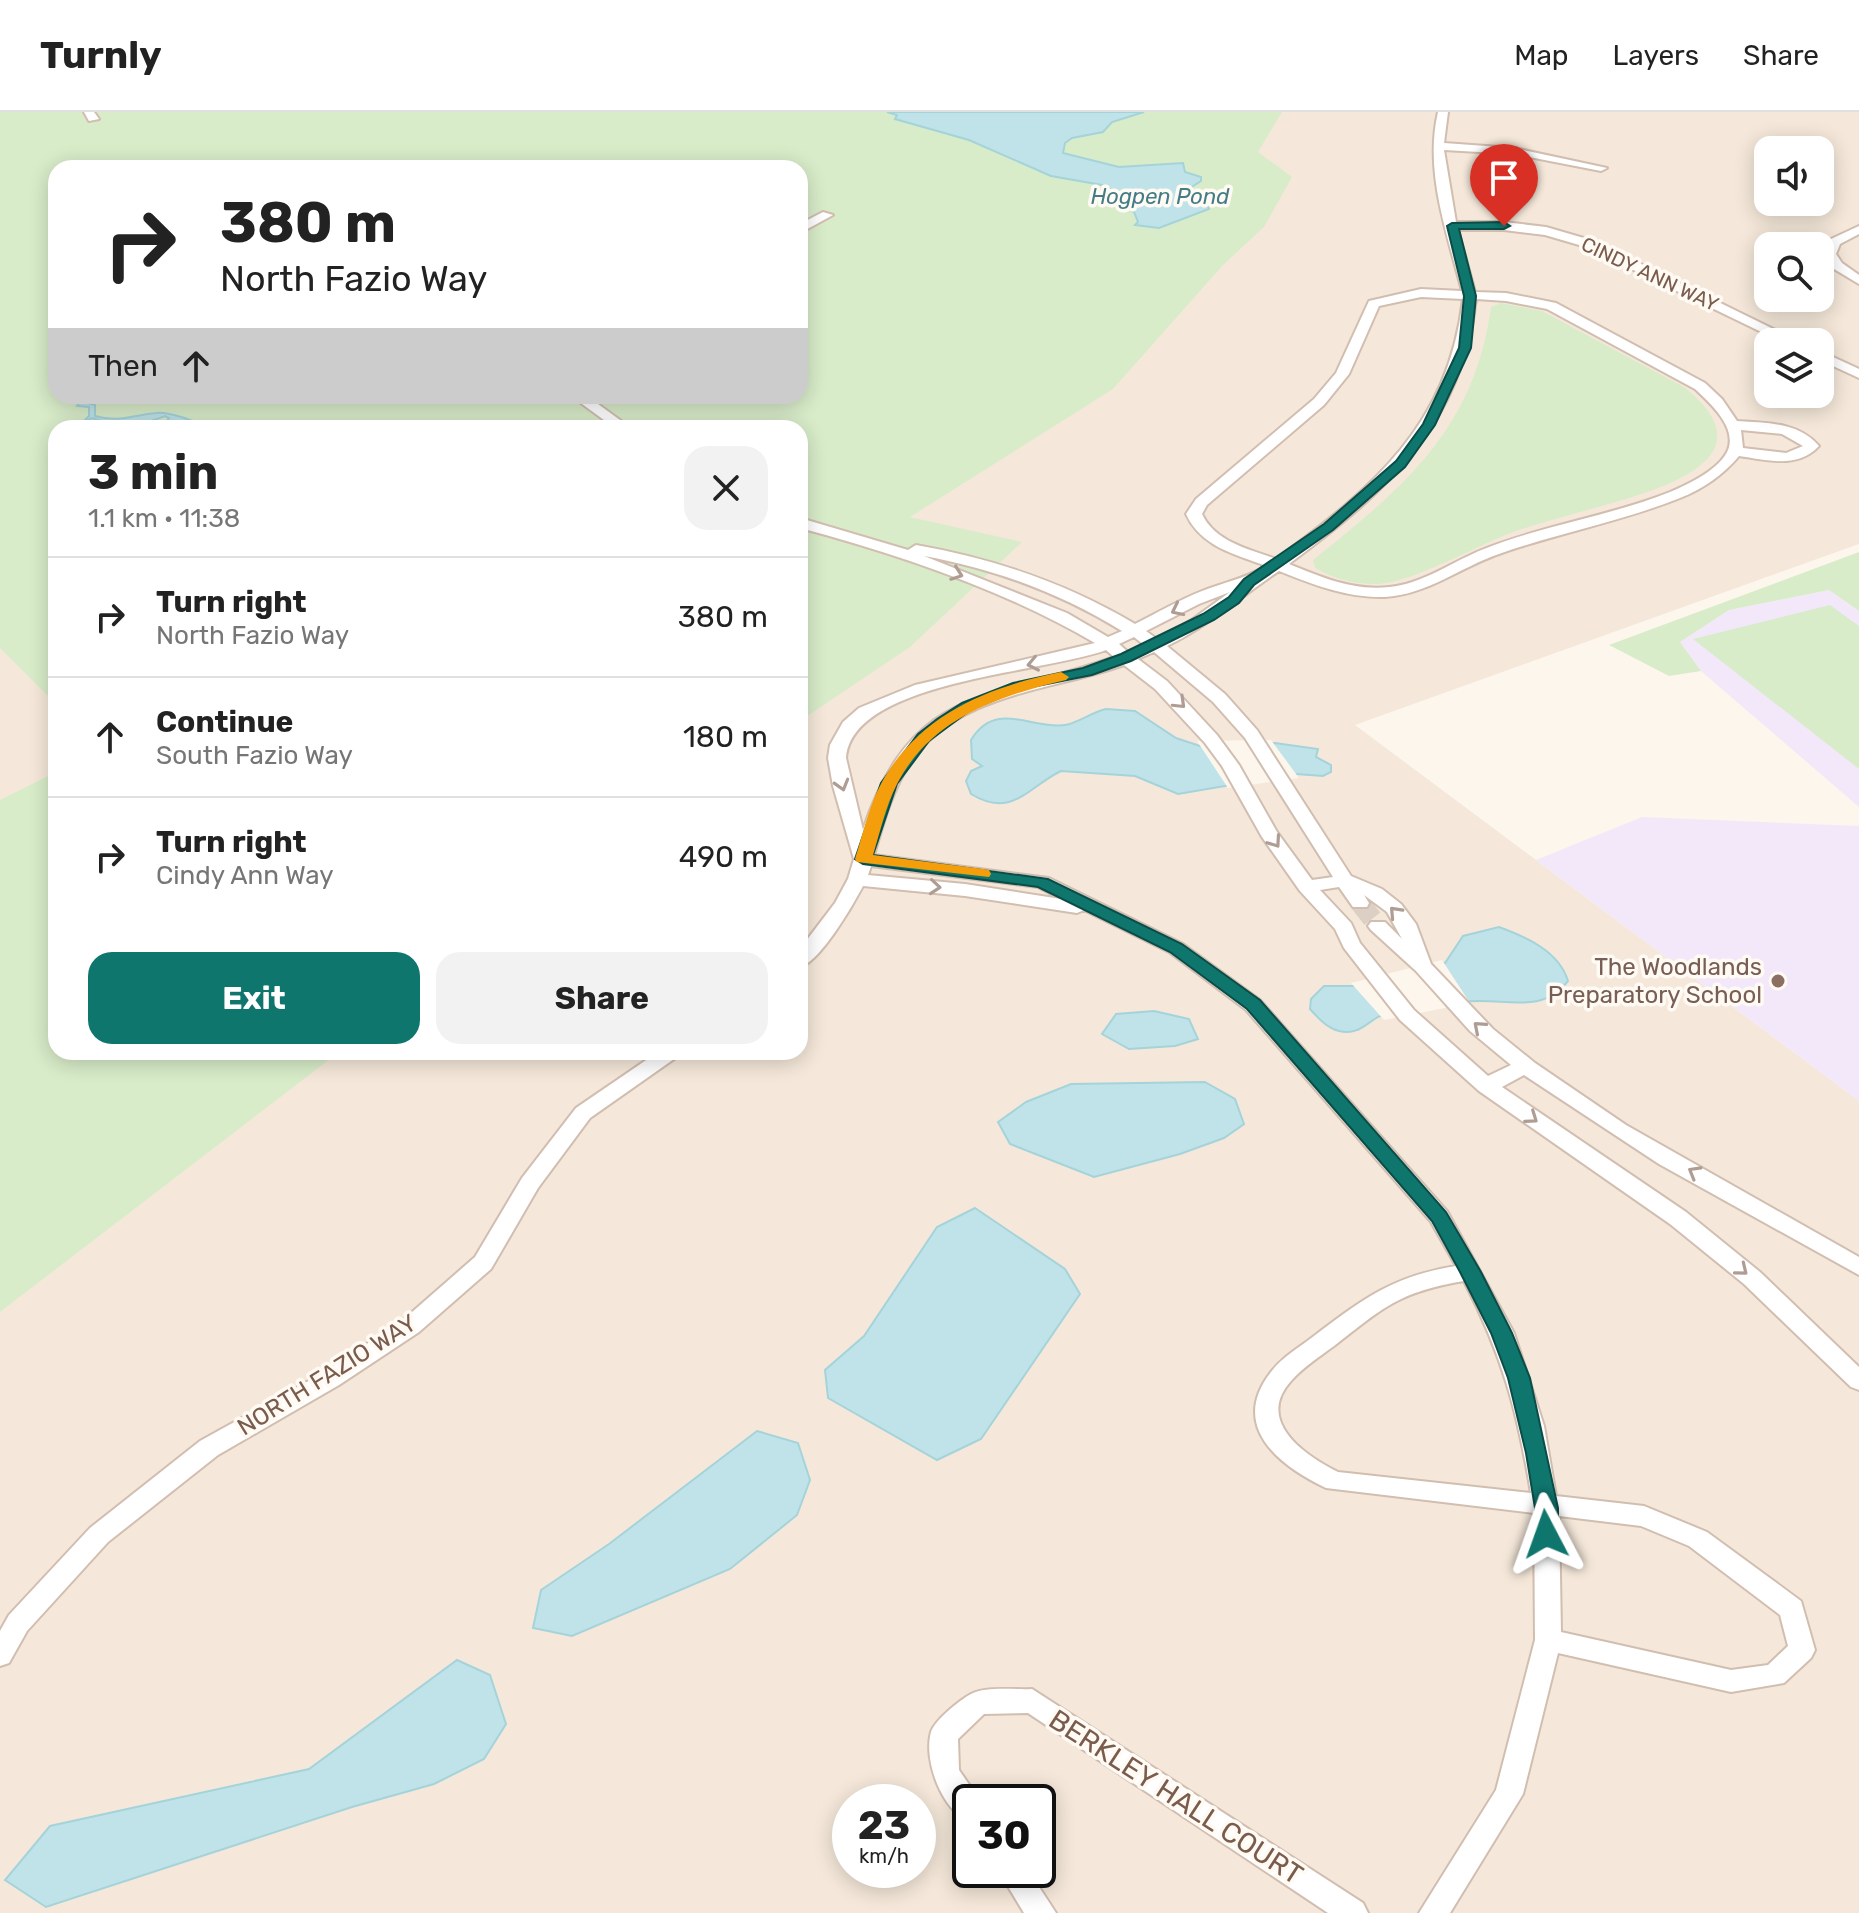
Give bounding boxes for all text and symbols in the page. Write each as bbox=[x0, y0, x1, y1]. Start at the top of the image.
text: Turnly bbox=[40, 32, 162, 78]
text: Map bbox=[1514, 39, 1569, 72]
text: Layers bbox=[1613, 39, 1699, 72]
text: Share bbox=[1743, 39, 1819, 72]
map controls bbox=[1754, 136, 1834, 408]
button: sound bbox=[1754, 136, 1834, 216]
pin bbox=[1470, 144, 1538, 226]
icon: arrive bbox=[1482, 156, 1526, 200]
water label: Hogpen Pond bbox=[1091, 183, 1230, 210]
text: 380 m bbox=[220, 190, 396, 256]
icon: right bbox=[88, 192, 192, 296]
street label: CINDY ANN WAY bbox=[1578, 232, 1723, 316]
button: search bbox=[1754, 232, 1834, 312]
text: North Fazio Way bbox=[220, 257, 487, 300]
button: layers bbox=[1754, 328, 1834, 408]
icon: ahead bbox=[174, 344, 218, 388]
text: Then bbox=[88, 348, 158, 384]
text: 3 min bbox=[88, 444, 218, 501]
button: close bbox=[684, 446, 768, 530]
text: 1.1 km · 11:38 bbox=[88, 503, 240, 534]
one-way arrow bbox=[949, 565, 963, 581]
text: Turn right bbox=[156, 584, 307, 620]
icon: right bbox=[88, 595, 132, 639]
text: 380 m bbox=[678, 599, 768, 635]
one-way arrow bbox=[1171, 600, 1186, 615]
text: North Fazio Way bbox=[156, 620, 349, 651]
one-way arrow bbox=[1027, 655, 1040, 672]
one-way arrow bbox=[1171, 694, 1185, 708]
text: Continue bbox=[156, 704, 293, 740]
icon: ahead bbox=[88, 715, 132, 759]
text: 180 m bbox=[683, 719, 768, 755]
text: South Fazio Way bbox=[156, 740, 353, 771]
one-way arrow bbox=[833, 778, 849, 792]
text: Turn right bbox=[156, 824, 307, 860]
one-way arrow bbox=[1265, 833, 1280, 847]
icon: right bbox=[88, 835, 132, 879]
text: 490 m bbox=[679, 839, 768, 875]
text: Cindy Ann Way bbox=[156, 860, 334, 891]
one-way arrow bbox=[929, 878, 942, 895]
one-way arrow bbox=[1390, 907, 1405, 921]
button: Exit bbox=[88, 952, 420, 1044]
button: Share bbox=[436, 952, 768, 1044]
place label: The Woodlands Preparatory School bbox=[1548, 953, 1762, 1009]
marker: The Woodlands Preparatory School bbox=[1769, 972, 1787, 990]
one-way arrow bbox=[1474, 1022, 1488, 1037]
one-way arrow bbox=[1523, 1108, 1537, 1123]
one-way arrow bbox=[1689, 1166, 1703, 1182]
one-way arrow bbox=[1733, 1260, 1748, 1275]
street label: NORTH FAZIO WAY bbox=[232, 1309, 422, 1441]
position arrow bbox=[1504, 1492, 1588, 1576]
street label: BERKLEY HALL COURT bbox=[1043, 1703, 1309, 1891]
speed limit sign: 30 bbox=[952, 1784, 1056, 1888]
text: 23 bbox=[858, 1802, 910, 1849]
text: km/h bbox=[859, 1844, 909, 1868]

